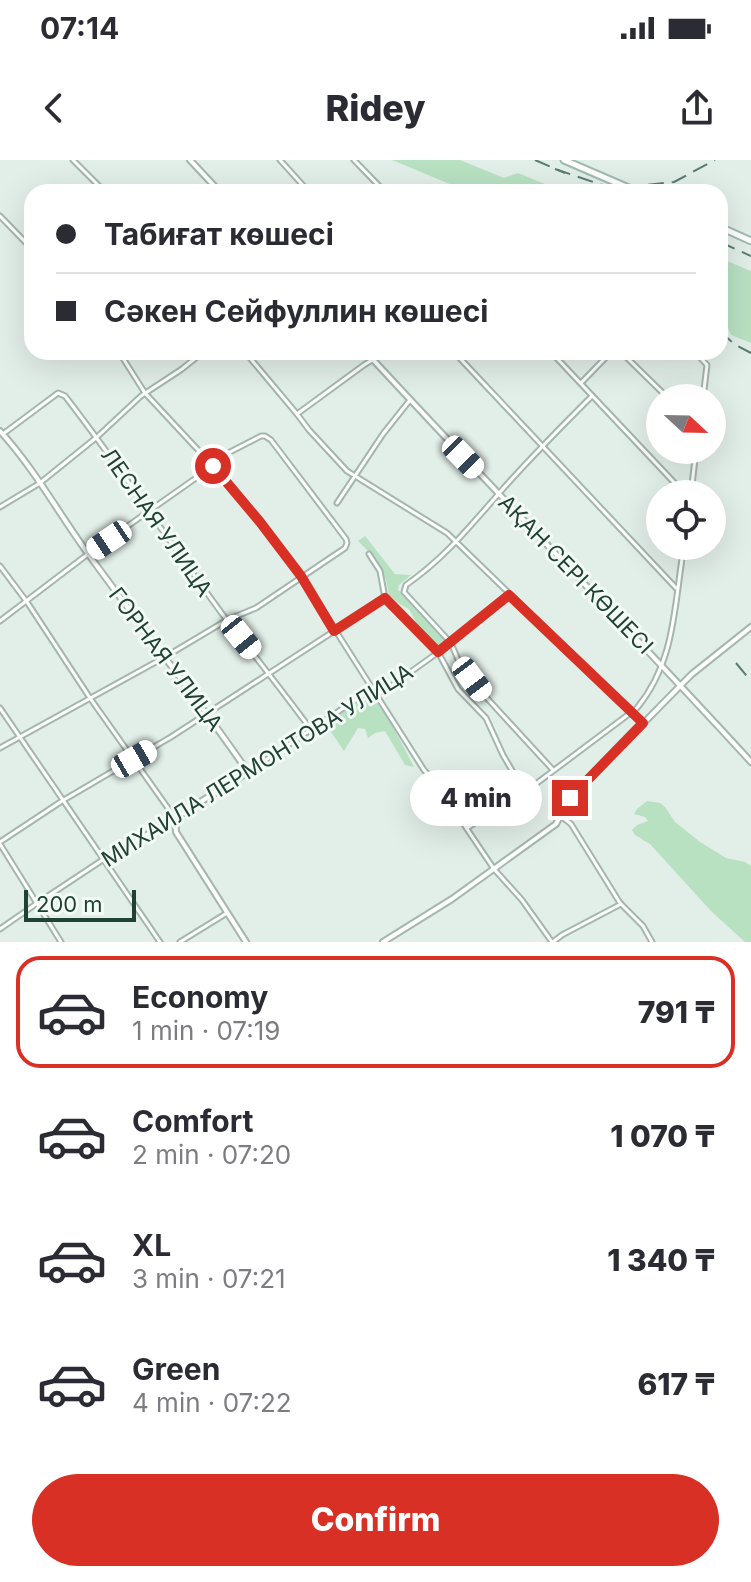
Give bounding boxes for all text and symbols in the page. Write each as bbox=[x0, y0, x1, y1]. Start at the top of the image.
text: 07:14 bbox=[40, 10, 119, 46]
icon: back bbox=[32, 86, 76, 130]
text: Ridey bbox=[325, 86, 426, 130]
icon: share bbox=[675, 86, 719, 130]
text: Табиғат көшесі bbox=[104, 216, 334, 252]
text: Сәкен Сейфуллин көшесі bbox=[104, 293, 488, 329]
north arrow bbox=[646, 384, 726, 464]
map controls bbox=[646, 384, 726, 560]
car bbox=[438, 431, 488, 483]
street label: ЛЕСНАЯ УЛИЦА bbox=[96, 443, 218, 601]
route start bbox=[195, 448, 231, 484]
button: locate bbox=[646, 480, 726, 560]
street label: АҚАН СЕРІ КӨШЕСІ bbox=[493, 489, 659, 659]
car bbox=[82, 517, 136, 563]
street label: ГОРНАЯ УЛИЦА bbox=[104, 582, 228, 736]
car bbox=[217, 611, 265, 663]
car bbox=[448, 653, 496, 705]
street label: МИХАИЛА ЛЕРМОНТОВА УЛИЦА bbox=[97, 658, 417, 872]
car bbox=[107, 737, 161, 781]
callout: 4 min bbox=[410, 770, 542, 826]
route end bbox=[552, 780, 588, 816]
text: 4 min bbox=[440, 782, 512, 813]
scale bar bbox=[24, 886, 136, 922]
text: 200 m bbox=[36, 891, 103, 917]
icon: car bbox=[36, 976, 108, 1048]
text: Economy bbox=[132, 979, 268, 1015]
text: 791 ₸ bbox=[638, 994, 715, 1030]
text: 1 min · 07:19 bbox=[132, 1015, 280, 1046]
icon: car bbox=[36, 1100, 108, 1172]
text: Comfort bbox=[132, 1103, 253, 1139]
text: 1 070 ₸ bbox=[610, 1118, 715, 1154]
text: 2 min · 07:20 bbox=[132, 1139, 291, 1170]
icon: car bbox=[36, 1224, 108, 1296]
text: XL bbox=[132, 1227, 171, 1263]
text: 1 340 ₸ bbox=[607, 1242, 715, 1278]
text: 3 min · 07:21 bbox=[132, 1263, 286, 1294]
icon: car bbox=[36, 1348, 108, 1420]
text: Green bbox=[132, 1351, 220, 1387]
text: 617 ₸ bbox=[637, 1366, 715, 1402]
text: 4 min · 07:22 bbox=[132, 1387, 292, 1418]
button: Confirm bbox=[32, 1474, 719, 1566]

